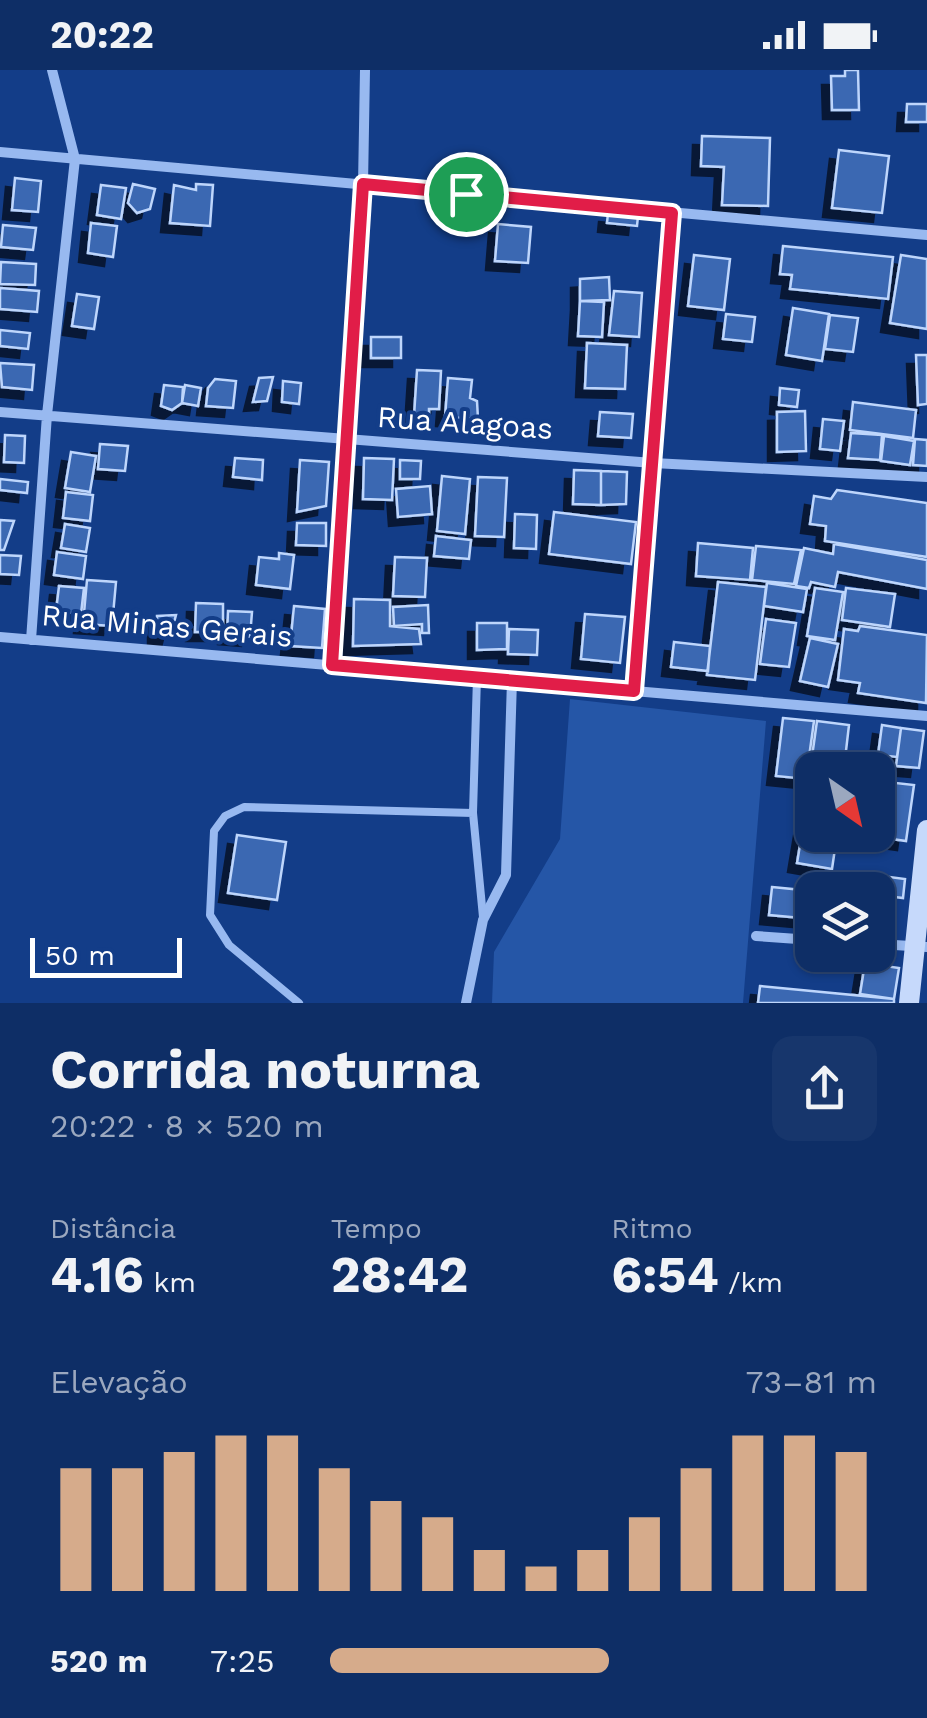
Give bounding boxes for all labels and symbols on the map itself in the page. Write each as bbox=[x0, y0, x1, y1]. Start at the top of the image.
pin bbox=[424, 152, 509, 237]
street label: Rua Alagoas bbox=[376, 399, 554, 446]
street label: Rua Minas Gerais bbox=[40, 597, 294, 654]
north arrow bbox=[795, 752, 895, 852]
scale bar bbox=[30, 933, 182, 978]

